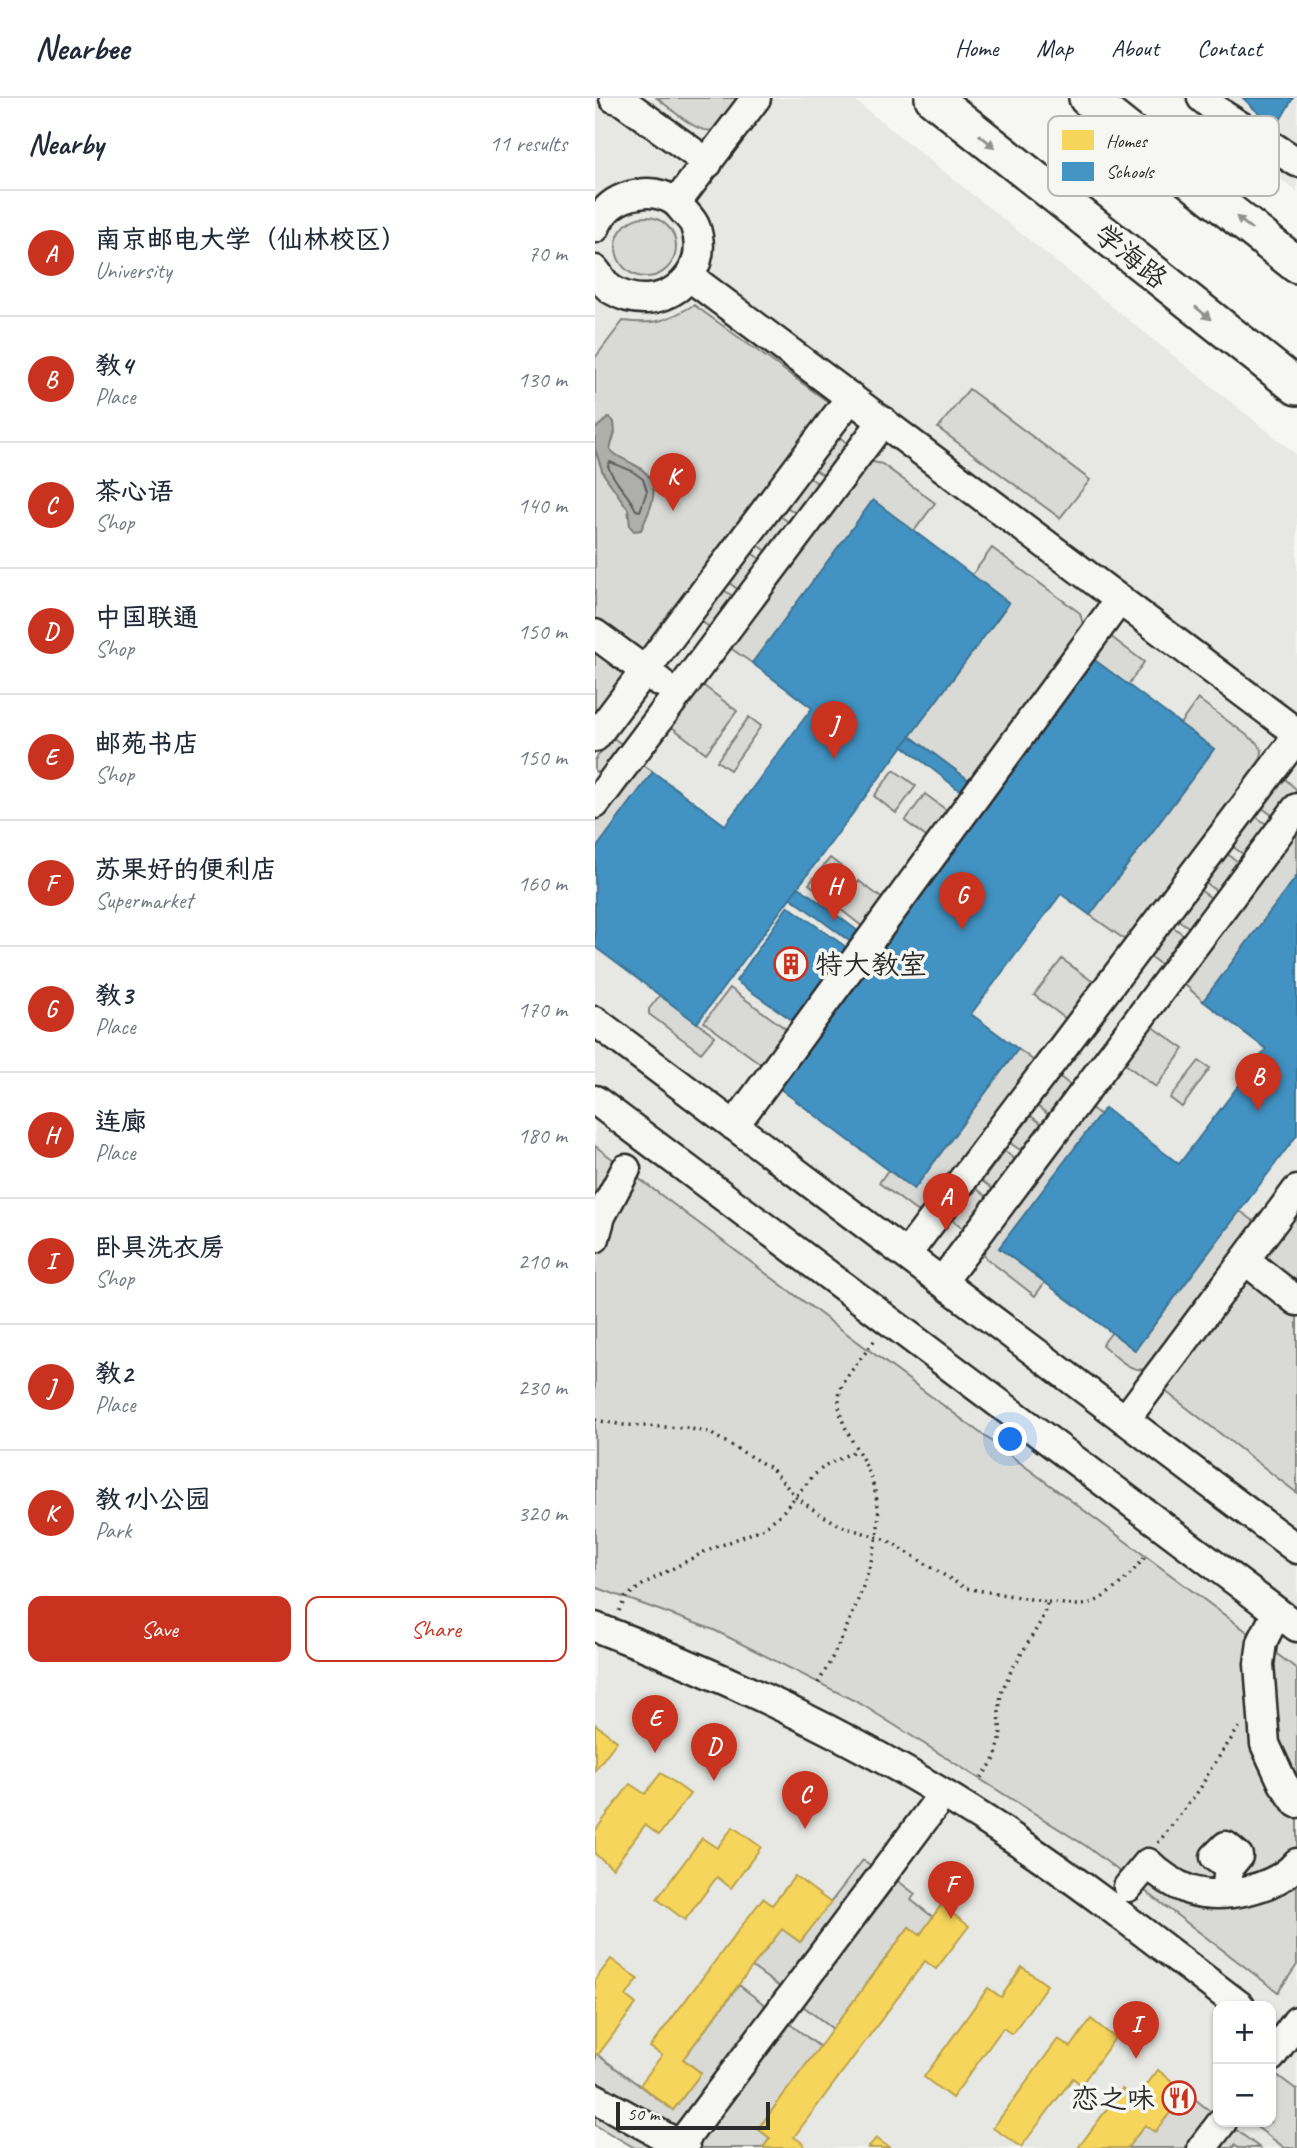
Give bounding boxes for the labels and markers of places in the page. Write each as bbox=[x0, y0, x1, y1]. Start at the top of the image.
pin: K bbox=[650, 453, 696, 511]
pin: J bbox=[811, 701, 857, 759]
pin: H bbox=[811, 863, 857, 921]
pin: G bbox=[939, 872, 985, 930]
building icon: 特大教室 bbox=[772, 945, 810, 983]
place label: 特大教室 bbox=[815, 947, 927, 982]
pin: B bbox=[1235, 1053, 1281, 1111]
pin: A bbox=[923, 1173, 969, 1231]
pin: E bbox=[632, 1695, 678, 1753]
pin: D bbox=[691, 1723, 737, 1781]
pin: C bbox=[782, 1771, 828, 1829]
pin: F bbox=[928, 1861, 974, 1919]
pin: I bbox=[1113, 2001, 1159, 2059]
restaurant icon: 恋之味 bbox=[1160, 2079, 1198, 2117]
place label: 恋之味 bbox=[1071, 2081, 1155, 2116]

